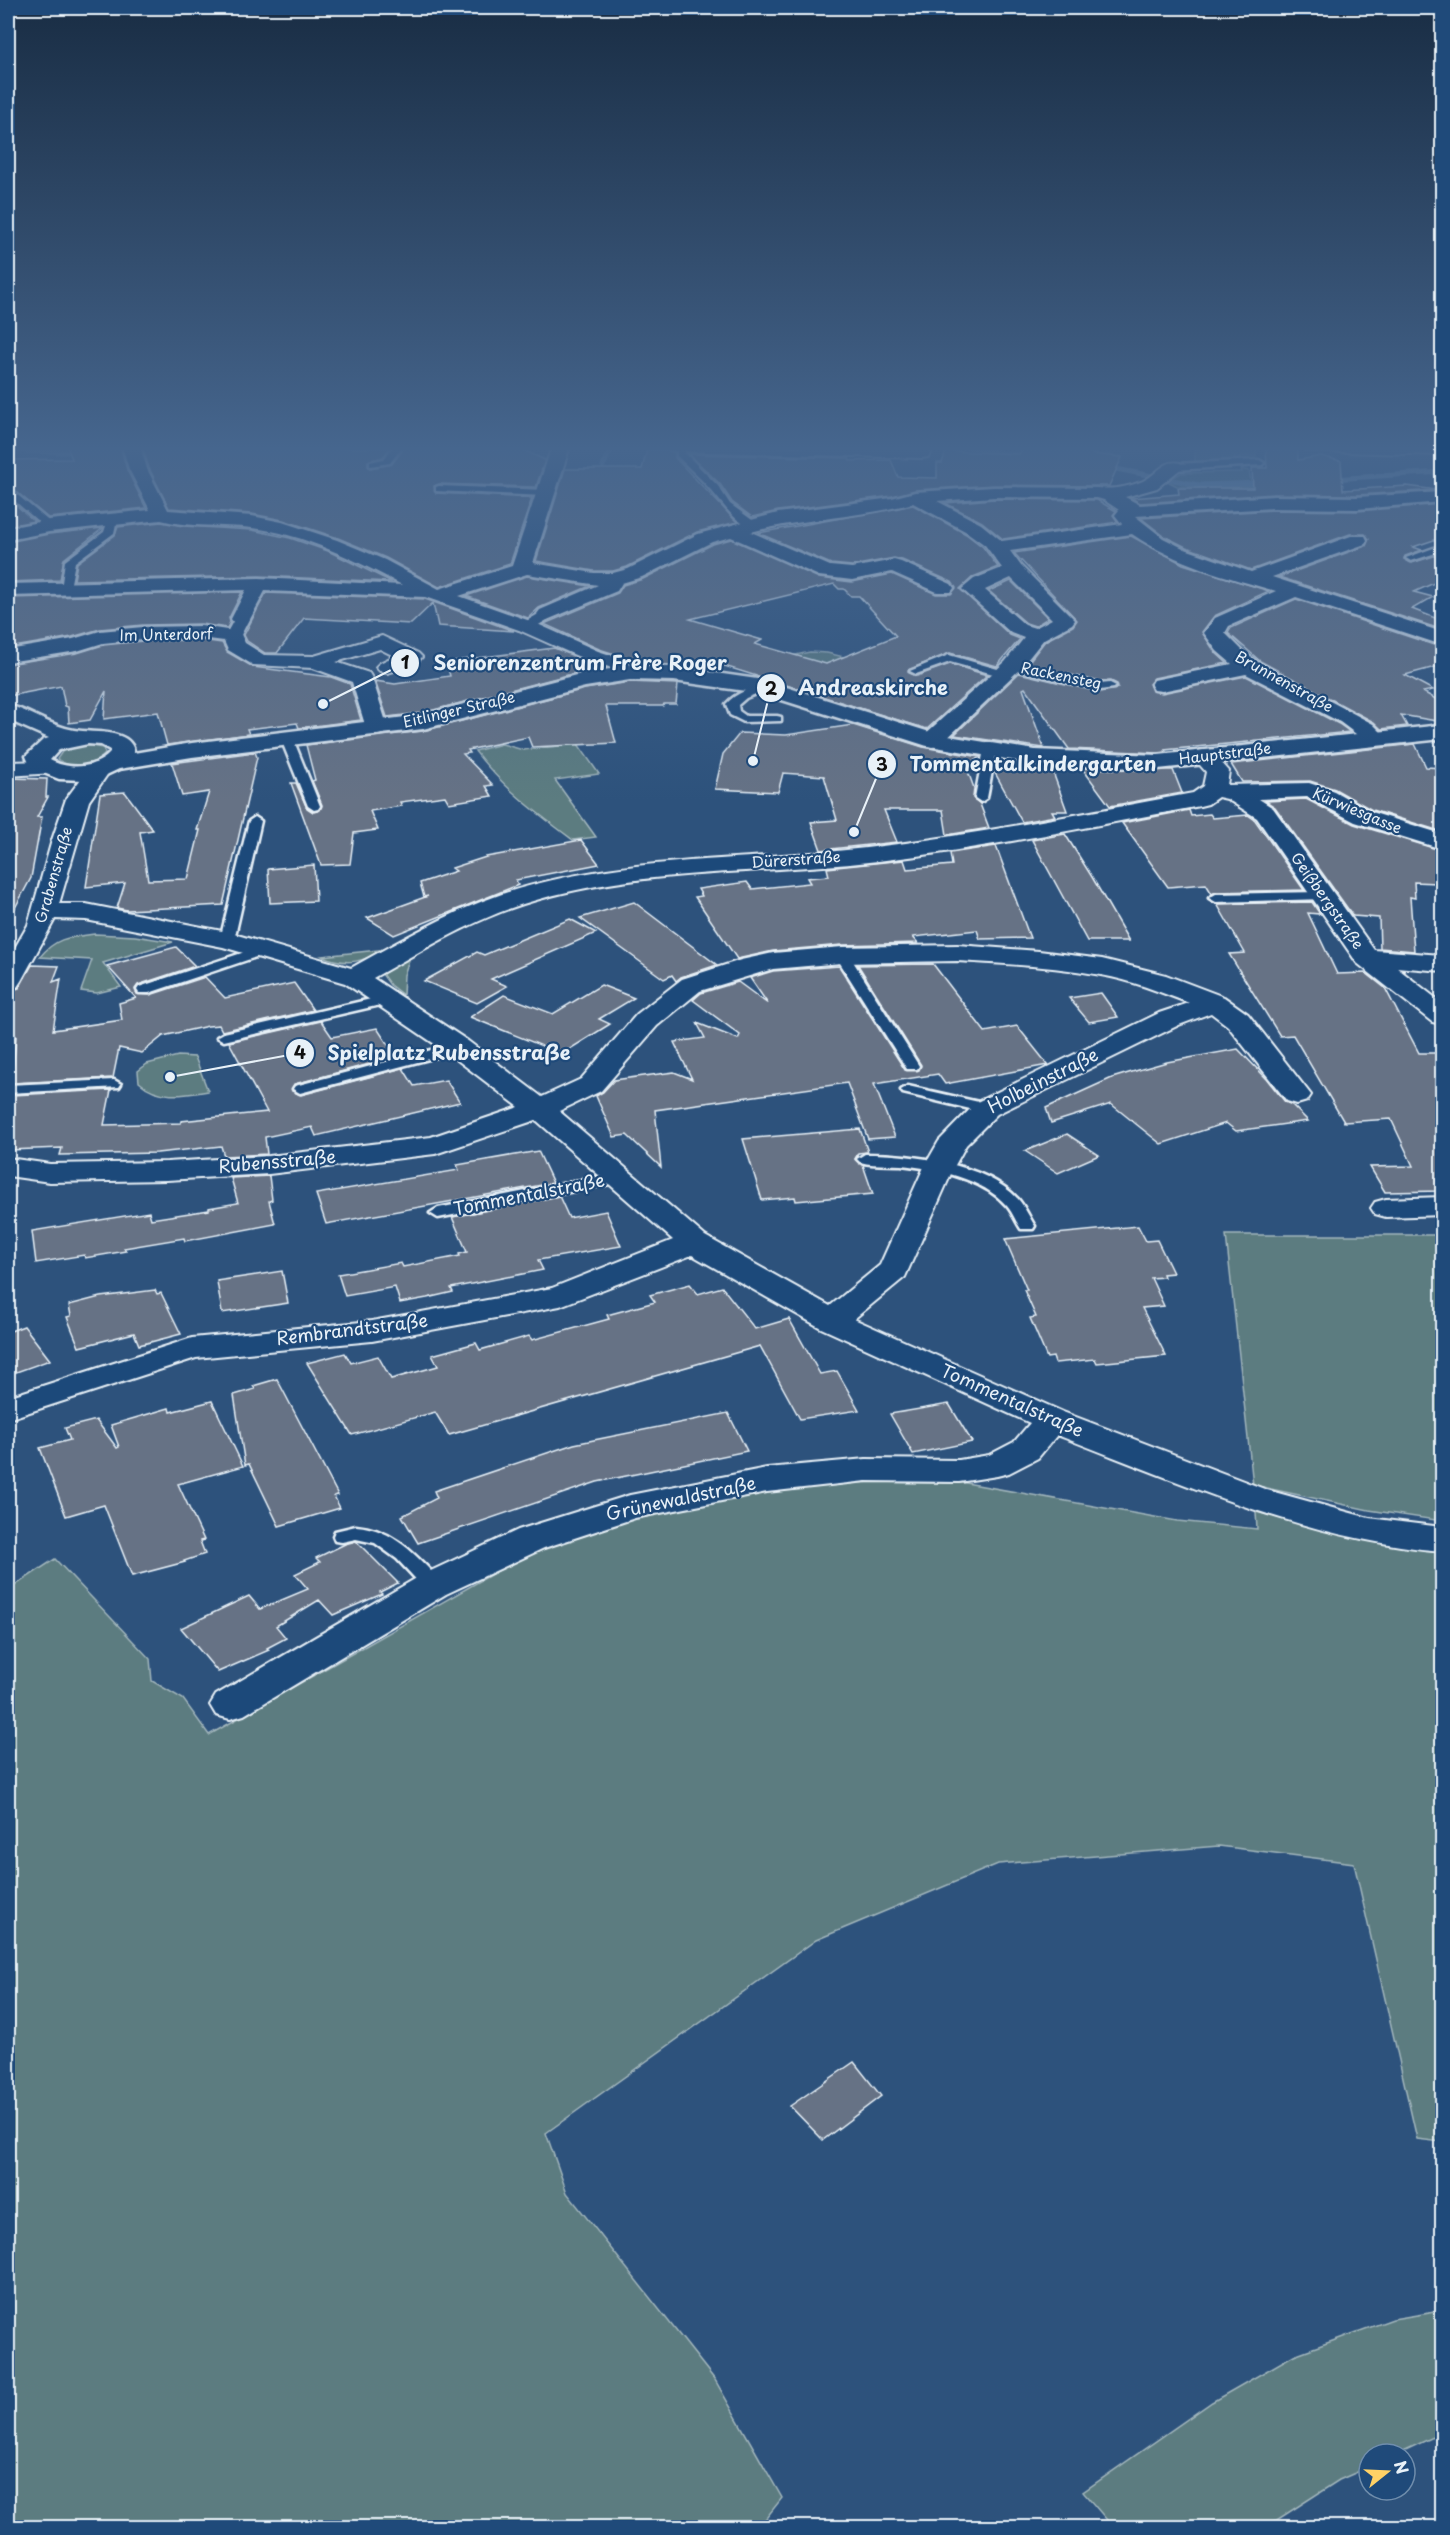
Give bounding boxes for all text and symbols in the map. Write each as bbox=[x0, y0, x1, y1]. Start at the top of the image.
street label: Im Unterdorf bbox=[119, 621, 214, 646]
callout: Seniorenzentrum Frère Roger bbox=[390, 644, 740, 682]
street label: Brunnenstraße bbox=[1231, 644, 1338, 717]
text: Seniorenzentrum Frère Roger bbox=[433, 647, 727, 677]
text: 1 bbox=[401, 648, 410, 675]
street label: Rackensteg bbox=[1019, 655, 1104, 694]
callout: Andreaskirche bbox=[756, 669, 959, 707]
text: Andreaskirche bbox=[798, 672, 948, 702]
text: 2 bbox=[765, 674, 778, 701]
street label: Eitlinger Straße bbox=[401, 684, 517, 733]
street label: Hauptstraße bbox=[1177, 735, 1272, 770]
callout: Tommentalkindergarten bbox=[867, 745, 1168, 783]
text: Tommentalkindergarten bbox=[910, 748, 1156, 778]
text: 3 bbox=[876, 750, 888, 777]
street label: Kürwiesgasse bbox=[1309, 780, 1406, 839]
street label: Grabenstraße bbox=[28, 824, 77, 926]
street label: Dürerstraße bbox=[750, 844, 841, 873]
street label: Geißbergstraße bbox=[1286, 847, 1370, 953]
callout: Spielplatz Rubensstraße bbox=[285, 1034, 582, 1072]
text: Spielplatz Rubensstraße bbox=[327, 1037, 571, 1067]
text: 4 bbox=[294, 1038, 306, 1065]
street label: Holbeinstraße bbox=[982, 1040, 1102, 1119]
street label: Rubensstraße bbox=[217, 1142, 337, 1179]
street label: Tommentalstraße bbox=[451, 1166, 607, 1221]
street label: Rembrandtstraße bbox=[274, 1306, 429, 1351]
street label: Tommentalstraße bbox=[937, 1356, 1088, 1443]
street label: Grünewaldstraße bbox=[603, 1468, 758, 1527]
north arrow bbox=[1357, 2442, 1417, 2502]
text: N bbox=[1389, 2457, 1416, 2477]

